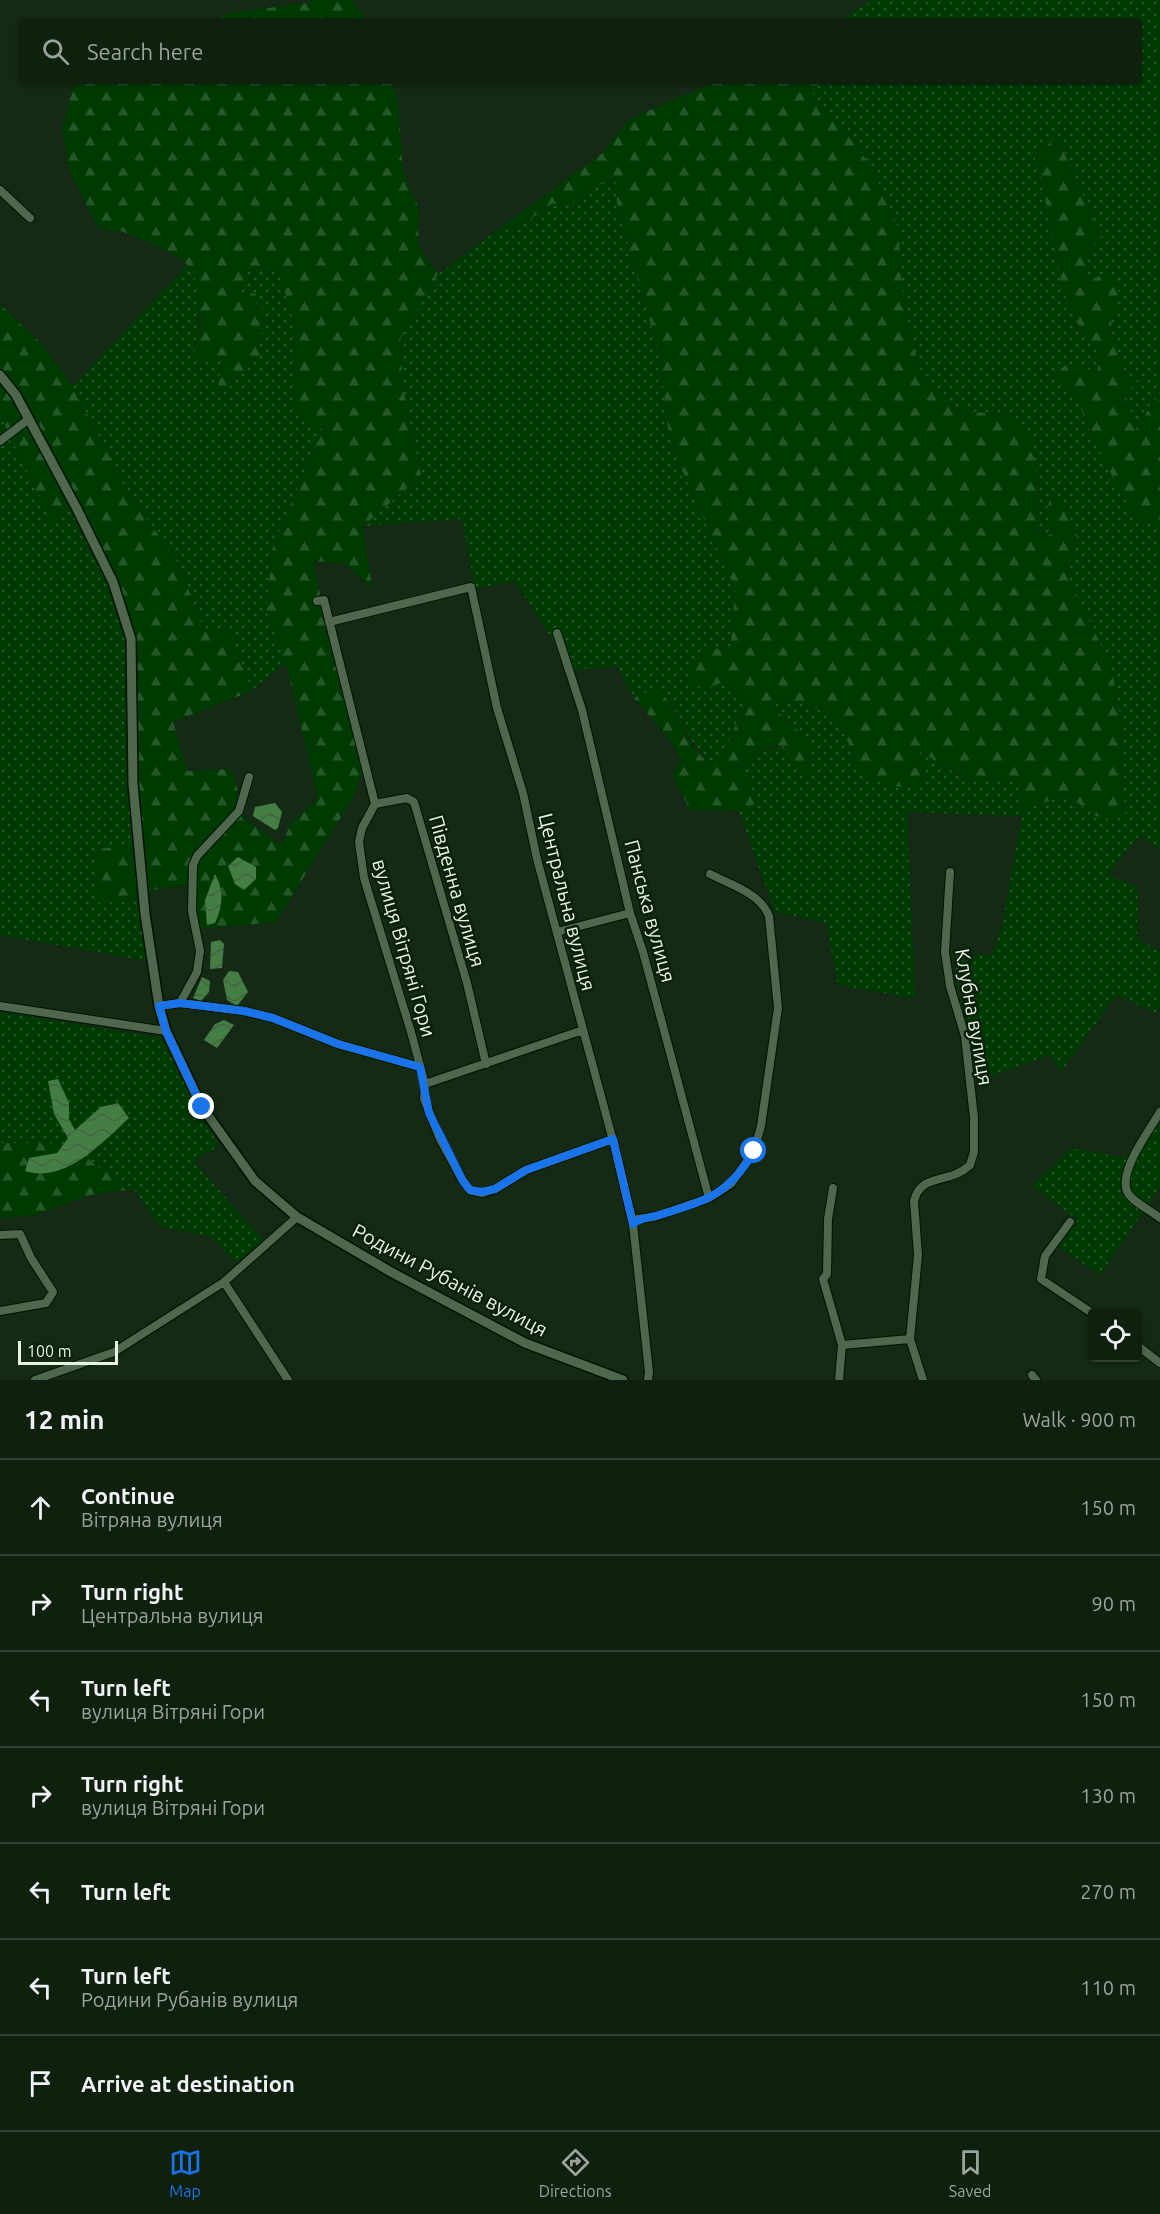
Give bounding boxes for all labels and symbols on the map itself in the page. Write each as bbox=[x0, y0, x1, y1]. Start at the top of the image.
street label: Центральна вулиця bbox=[534, 811, 601, 993]
street label: Південна вулиця bbox=[425, 812, 490, 969]
street label: Панська вулиця bbox=[620, 837, 681, 985]
street label: вулиця Вітряні Гори bbox=[368, 856, 441, 1039]
street label: Клубна вулиця bbox=[951, 947, 998, 1087]
route end bbox=[188, 1093, 214, 1119]
route start bbox=[740, 1137, 766, 1163]
street label: Родини Рубанів вулиця bbox=[349, 1218, 552, 1341]
scale bar bbox=[18, 1338, 118, 1366]

